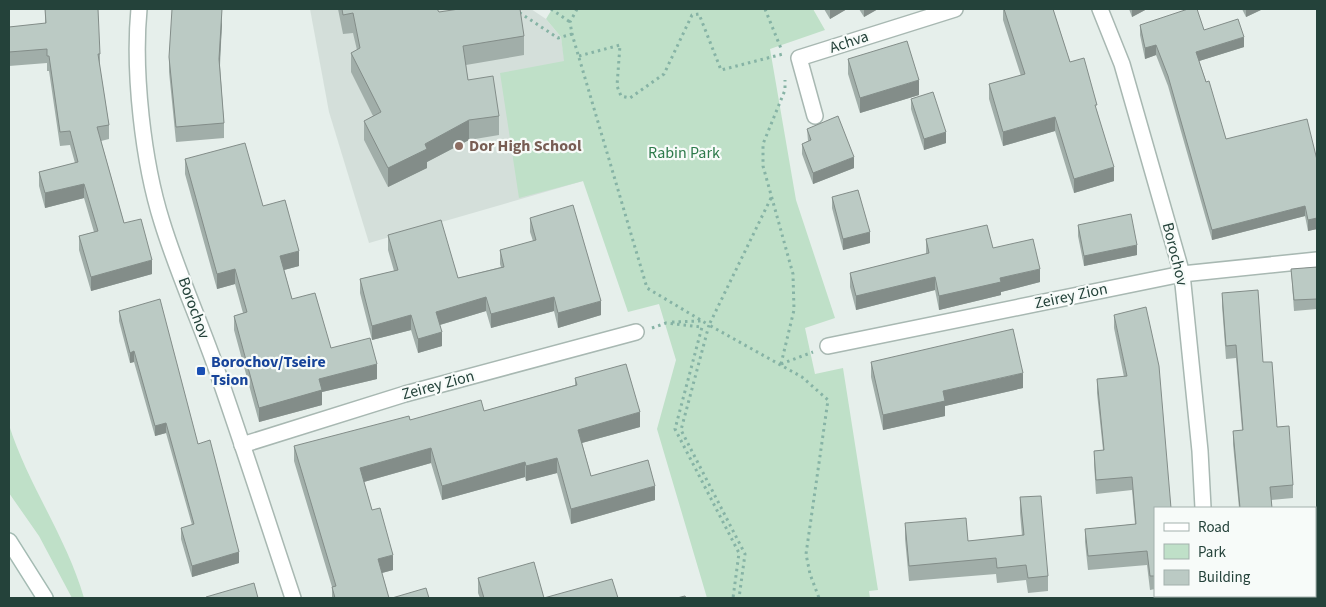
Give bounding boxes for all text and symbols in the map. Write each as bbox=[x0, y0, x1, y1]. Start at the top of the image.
street label: Achva bbox=[827, 25, 871, 59]
place label: Dor High School bbox=[469, 135, 582, 157]
marker: Dor High School bbox=[453, 140, 465, 152]
park label: Rabin Park bbox=[648, 142, 720, 164]
street label: Borochov bbox=[1157, 220, 1194, 288]
street label: Borochov bbox=[173, 274, 216, 342]
street label: Zeirey Zion bbox=[1032, 278, 1110, 314]
place label: Borochov/Tseire Tsion bbox=[211, 351, 326, 391]
marker: Borochov/Tseire Tsion bbox=[195, 365, 207, 377]
street label: Zeirey Zion bbox=[399, 365, 477, 405]
legend bbox=[1154, 507, 1316, 597]
text: Road bbox=[1198, 517, 1230, 538]
text: Park bbox=[1198, 542, 1227, 563]
text: Building bbox=[1198, 567, 1251, 588]

